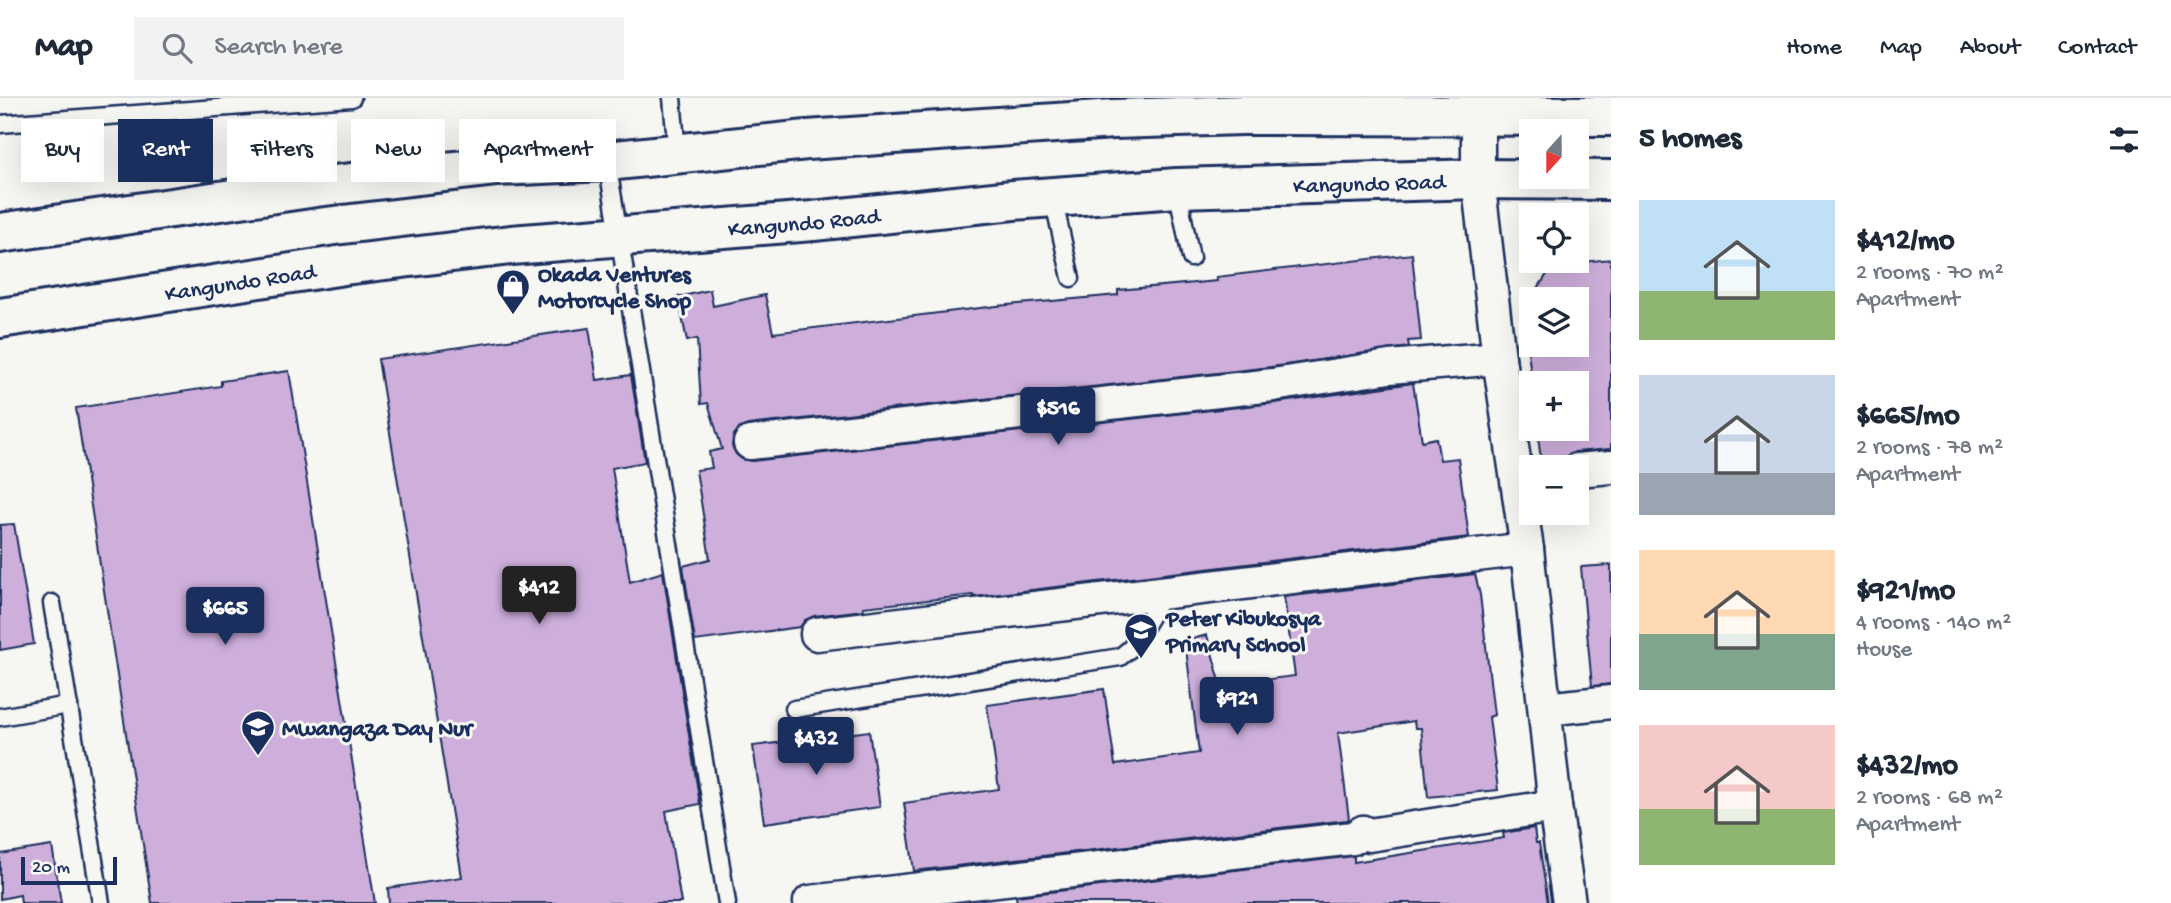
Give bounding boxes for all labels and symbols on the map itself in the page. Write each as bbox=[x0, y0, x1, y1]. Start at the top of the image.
north arrow bbox=[1519, 119, 1589, 189]
street label: Kangundo Road bbox=[1293, 170, 1447, 202]
street label: Kangundo Road bbox=[727, 204, 883, 245]
street label: Kangundo Road bbox=[163, 259, 320, 309]
place label: Okada Ventures Motorcycle Shop bbox=[538, 263, 692, 316]
shop icon: Okada Ventures Motorcycle Shop bbox=[494, 267, 532, 316]
pin: $516 bbox=[1017, 388, 1099, 447]
pin: $412 bbox=[498, 566, 580, 626]
pin: $665 bbox=[184, 588, 266, 647]
place label: Peter Kibukosya Primary School bbox=[1164, 607, 1322, 660]
school or university icon: Peter Kibukosya Primary School bbox=[1122, 611, 1160, 660]
pin: $921 bbox=[1196, 678, 1278, 737]
school or university icon: Mwangaza Day Nur bbox=[239, 708, 277, 757]
place label: Mwangaza Day Nur bbox=[282, 717, 475, 744]
pin: $432 bbox=[775, 718, 857, 777]
scale bar bbox=[21, 854, 117, 886]

